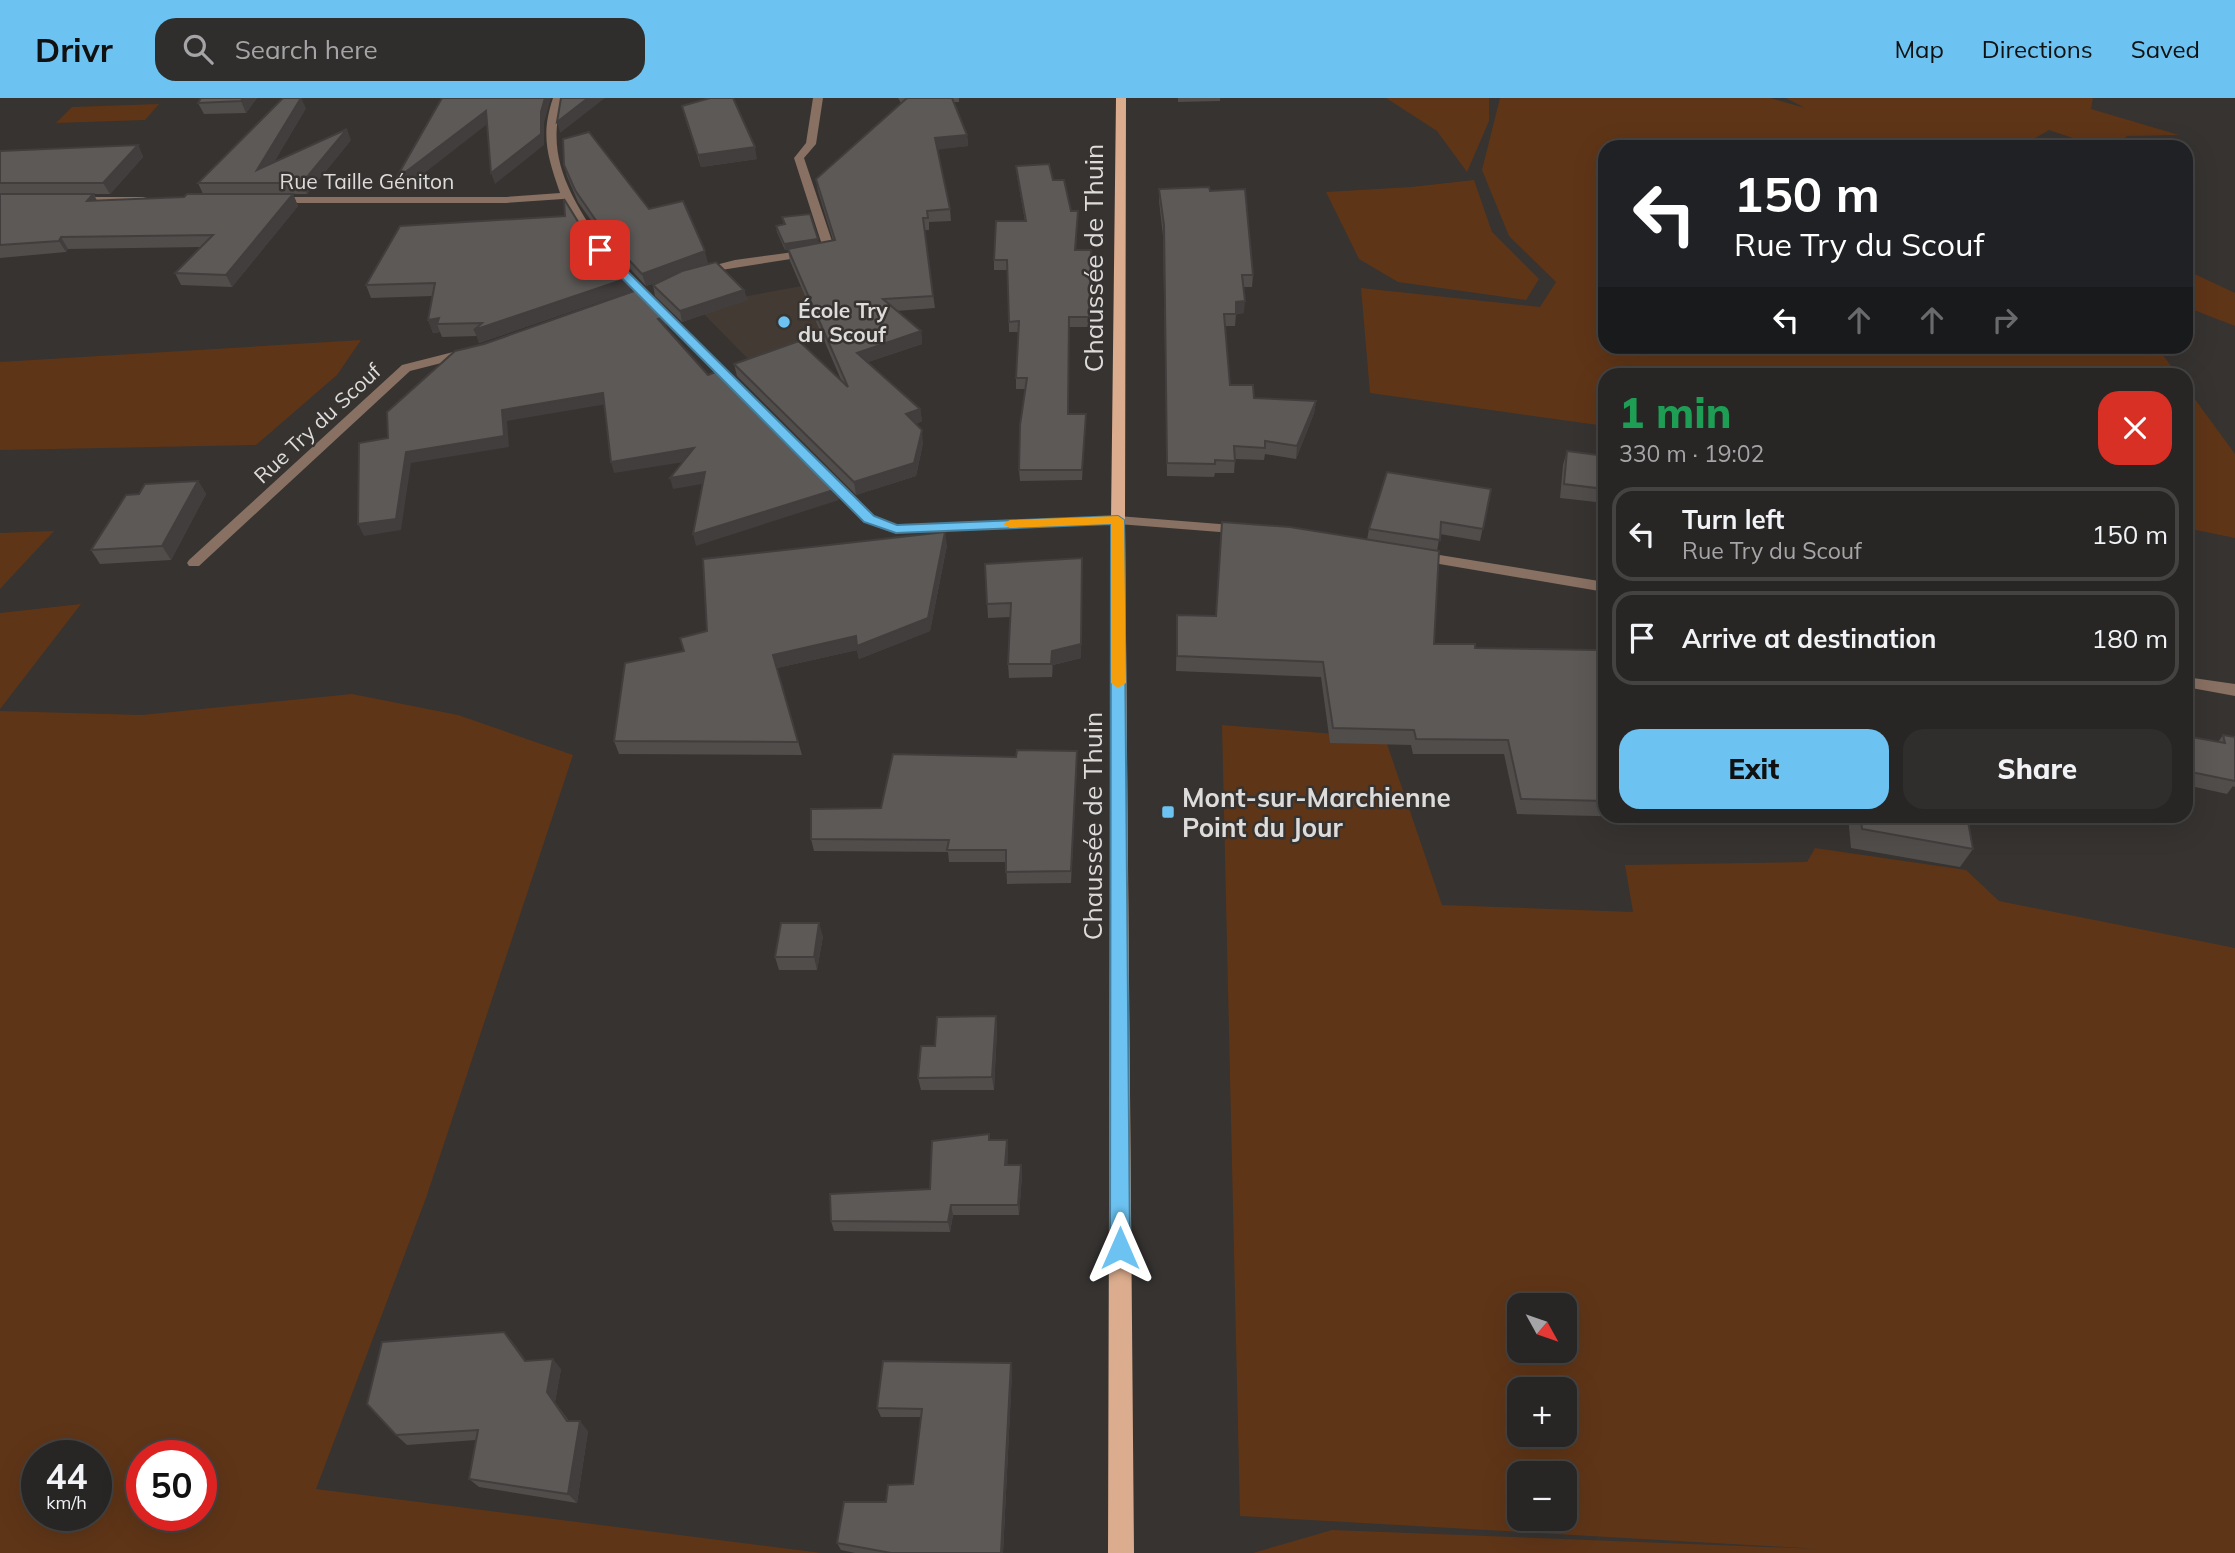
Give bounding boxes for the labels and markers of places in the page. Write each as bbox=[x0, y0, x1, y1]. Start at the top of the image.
pin bbox=[570, 220, 630, 280]
place label: École Try du Scouf bbox=[798, 297, 888, 347]
marker: École Try du Scouf bbox=[776, 314, 792, 330]
place label: Mont-sur-Marchienne Point du Jour bbox=[1182, 781, 1451, 844]
marker: Mont-sur-Marchienne Point du Jour bbox=[1160, 804, 1176, 820]

